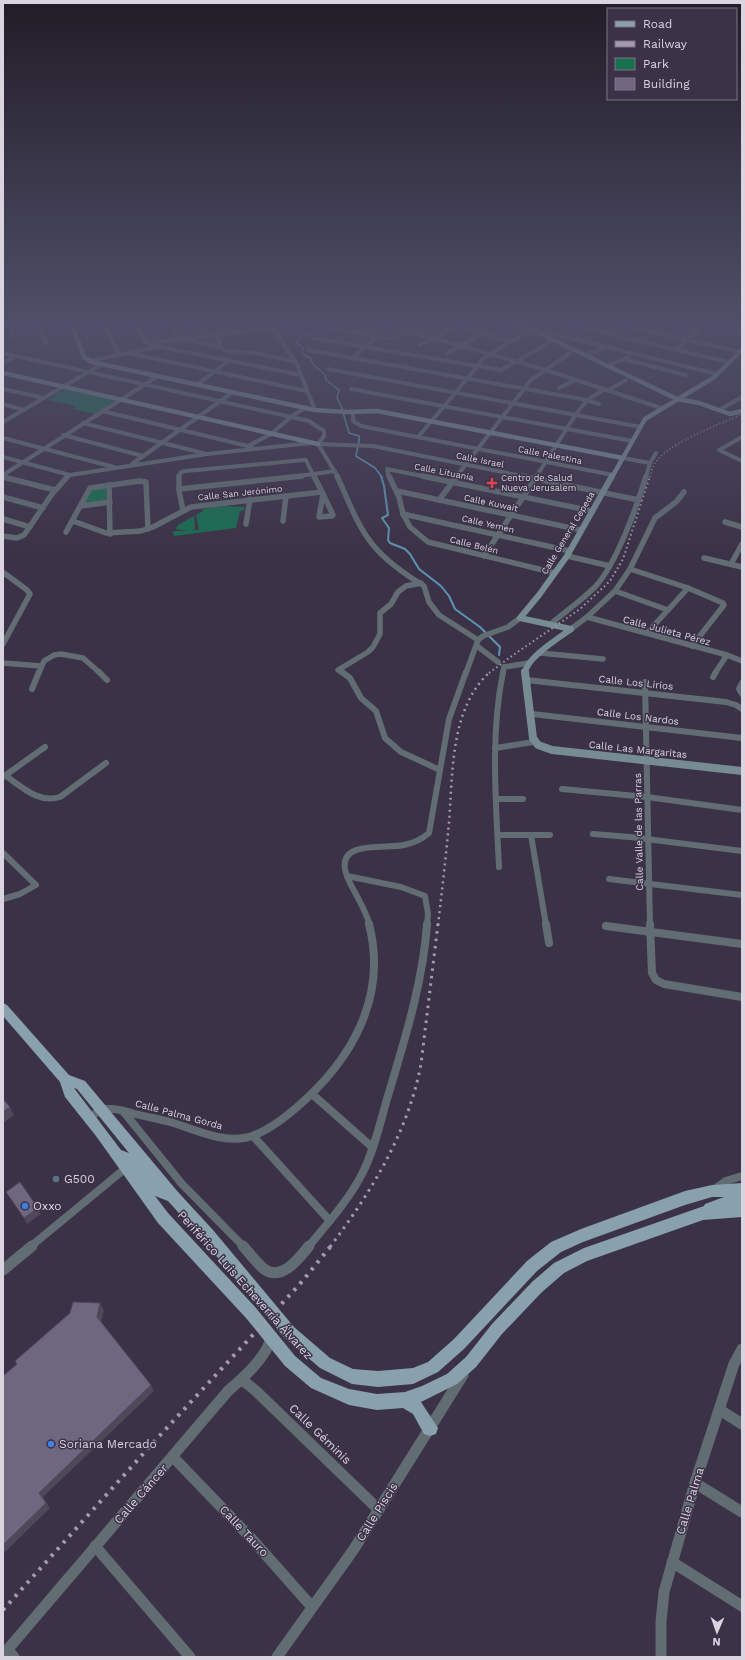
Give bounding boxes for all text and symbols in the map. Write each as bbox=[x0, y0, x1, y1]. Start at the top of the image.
legend bbox=[607, 8, 737, 100]
text: Road bbox=[643, 17, 672, 31]
text: Railway bbox=[643, 37, 688, 51]
text: Park bbox=[643, 57, 669, 71]
text: Building bbox=[643, 77, 690, 91]
street label: Calle Palestina bbox=[517, 444, 583, 466]
street label: Calle Israel bbox=[455, 450, 505, 470]
street label: Calle Lituania bbox=[413, 461, 475, 483]
place label: Centro de Salud Nueva Jerusalem bbox=[501, 473, 576, 493]
marker: Centro de Salud Nueva Jerusalem bbox=[486, 477, 498, 489]
street label: Calle San Jerónimo bbox=[197, 484, 283, 502]
street label: Calle General Cepeda bbox=[539, 490, 597, 576]
street label: Calle Kuwait bbox=[463, 492, 519, 514]
street label: Calle Yemen bbox=[461, 513, 515, 535]
street label: Calle Belén bbox=[449, 534, 499, 556]
street label: Calle Julieta Pérez bbox=[622, 613, 712, 648]
street label: Calle Los Lirios bbox=[598, 673, 674, 692]
street label: Calle Los Nardos bbox=[596, 706, 680, 727]
street label: Calle Las Margaritas bbox=[588, 739, 688, 760]
street label: Calle Valle de las Parras bbox=[632, 773, 645, 891]
street label: Calle Palma Gorda bbox=[134, 1098, 224, 1132]
place label: G500 bbox=[64, 1172, 95, 1186]
marker: G500 bbox=[51, 1174, 61, 1184]
place label: Oxxo bbox=[33, 1199, 62, 1213]
marker: Oxxo bbox=[20, 1201, 30, 1211]
street label: Periférico Luis Echeverría Álvarez bbox=[175, 1208, 315, 1362]
street label: Calle Géminis bbox=[286, 1401, 354, 1467]
place label: Soriana Mercado bbox=[59, 1437, 157, 1451]
marker: Soriana Mercado bbox=[46, 1439, 56, 1449]
street label: Calle Cáncer bbox=[111, 1461, 171, 1527]
street label: Calle Palma bbox=[673, 1466, 707, 1536]
street label: Calle Piscis bbox=[353, 1480, 401, 1544]
street label: Calle Tauro bbox=[217, 1502, 271, 1560]
north arrow bbox=[697, 1612, 737, 1652]
text: N bbox=[712, 1635, 721, 1648]

